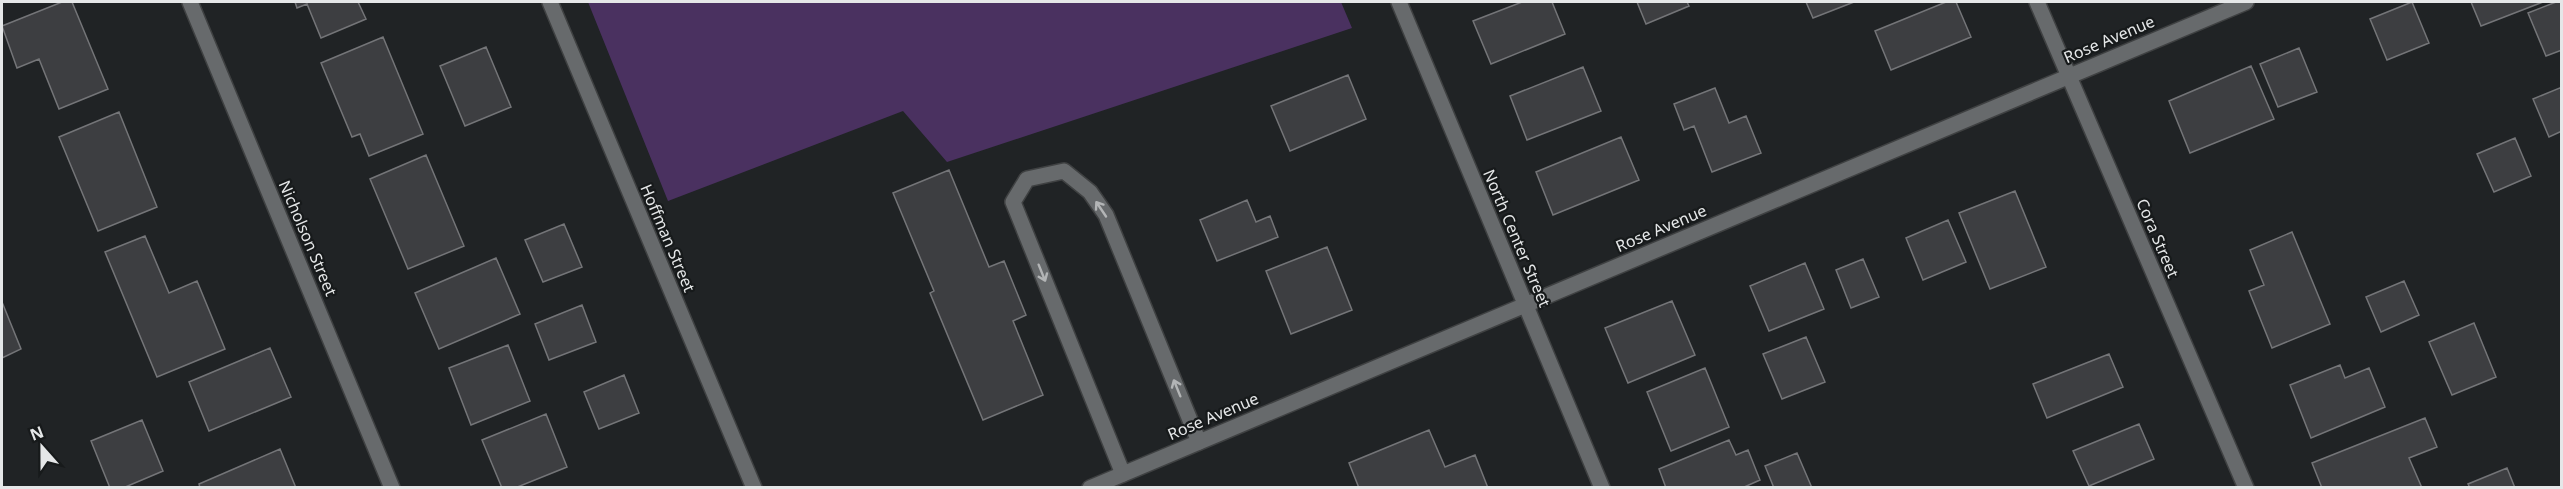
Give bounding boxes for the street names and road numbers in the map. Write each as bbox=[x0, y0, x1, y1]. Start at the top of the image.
street label: Rose Avenue bbox=[2060, 10, 2158, 68]
street label: North Center Street bbox=[1478, 166, 1556, 310]
street label: Nicholson Street bbox=[274, 177, 342, 299]
street label: Hoffman Street bbox=[635, 181, 701, 296]
street label: Cora Street bbox=[2131, 195, 2185, 281]
street label: Rose Avenue bbox=[1612, 199, 1710, 257]
street label: Rose Avenue bbox=[1164, 387, 1262, 445]

